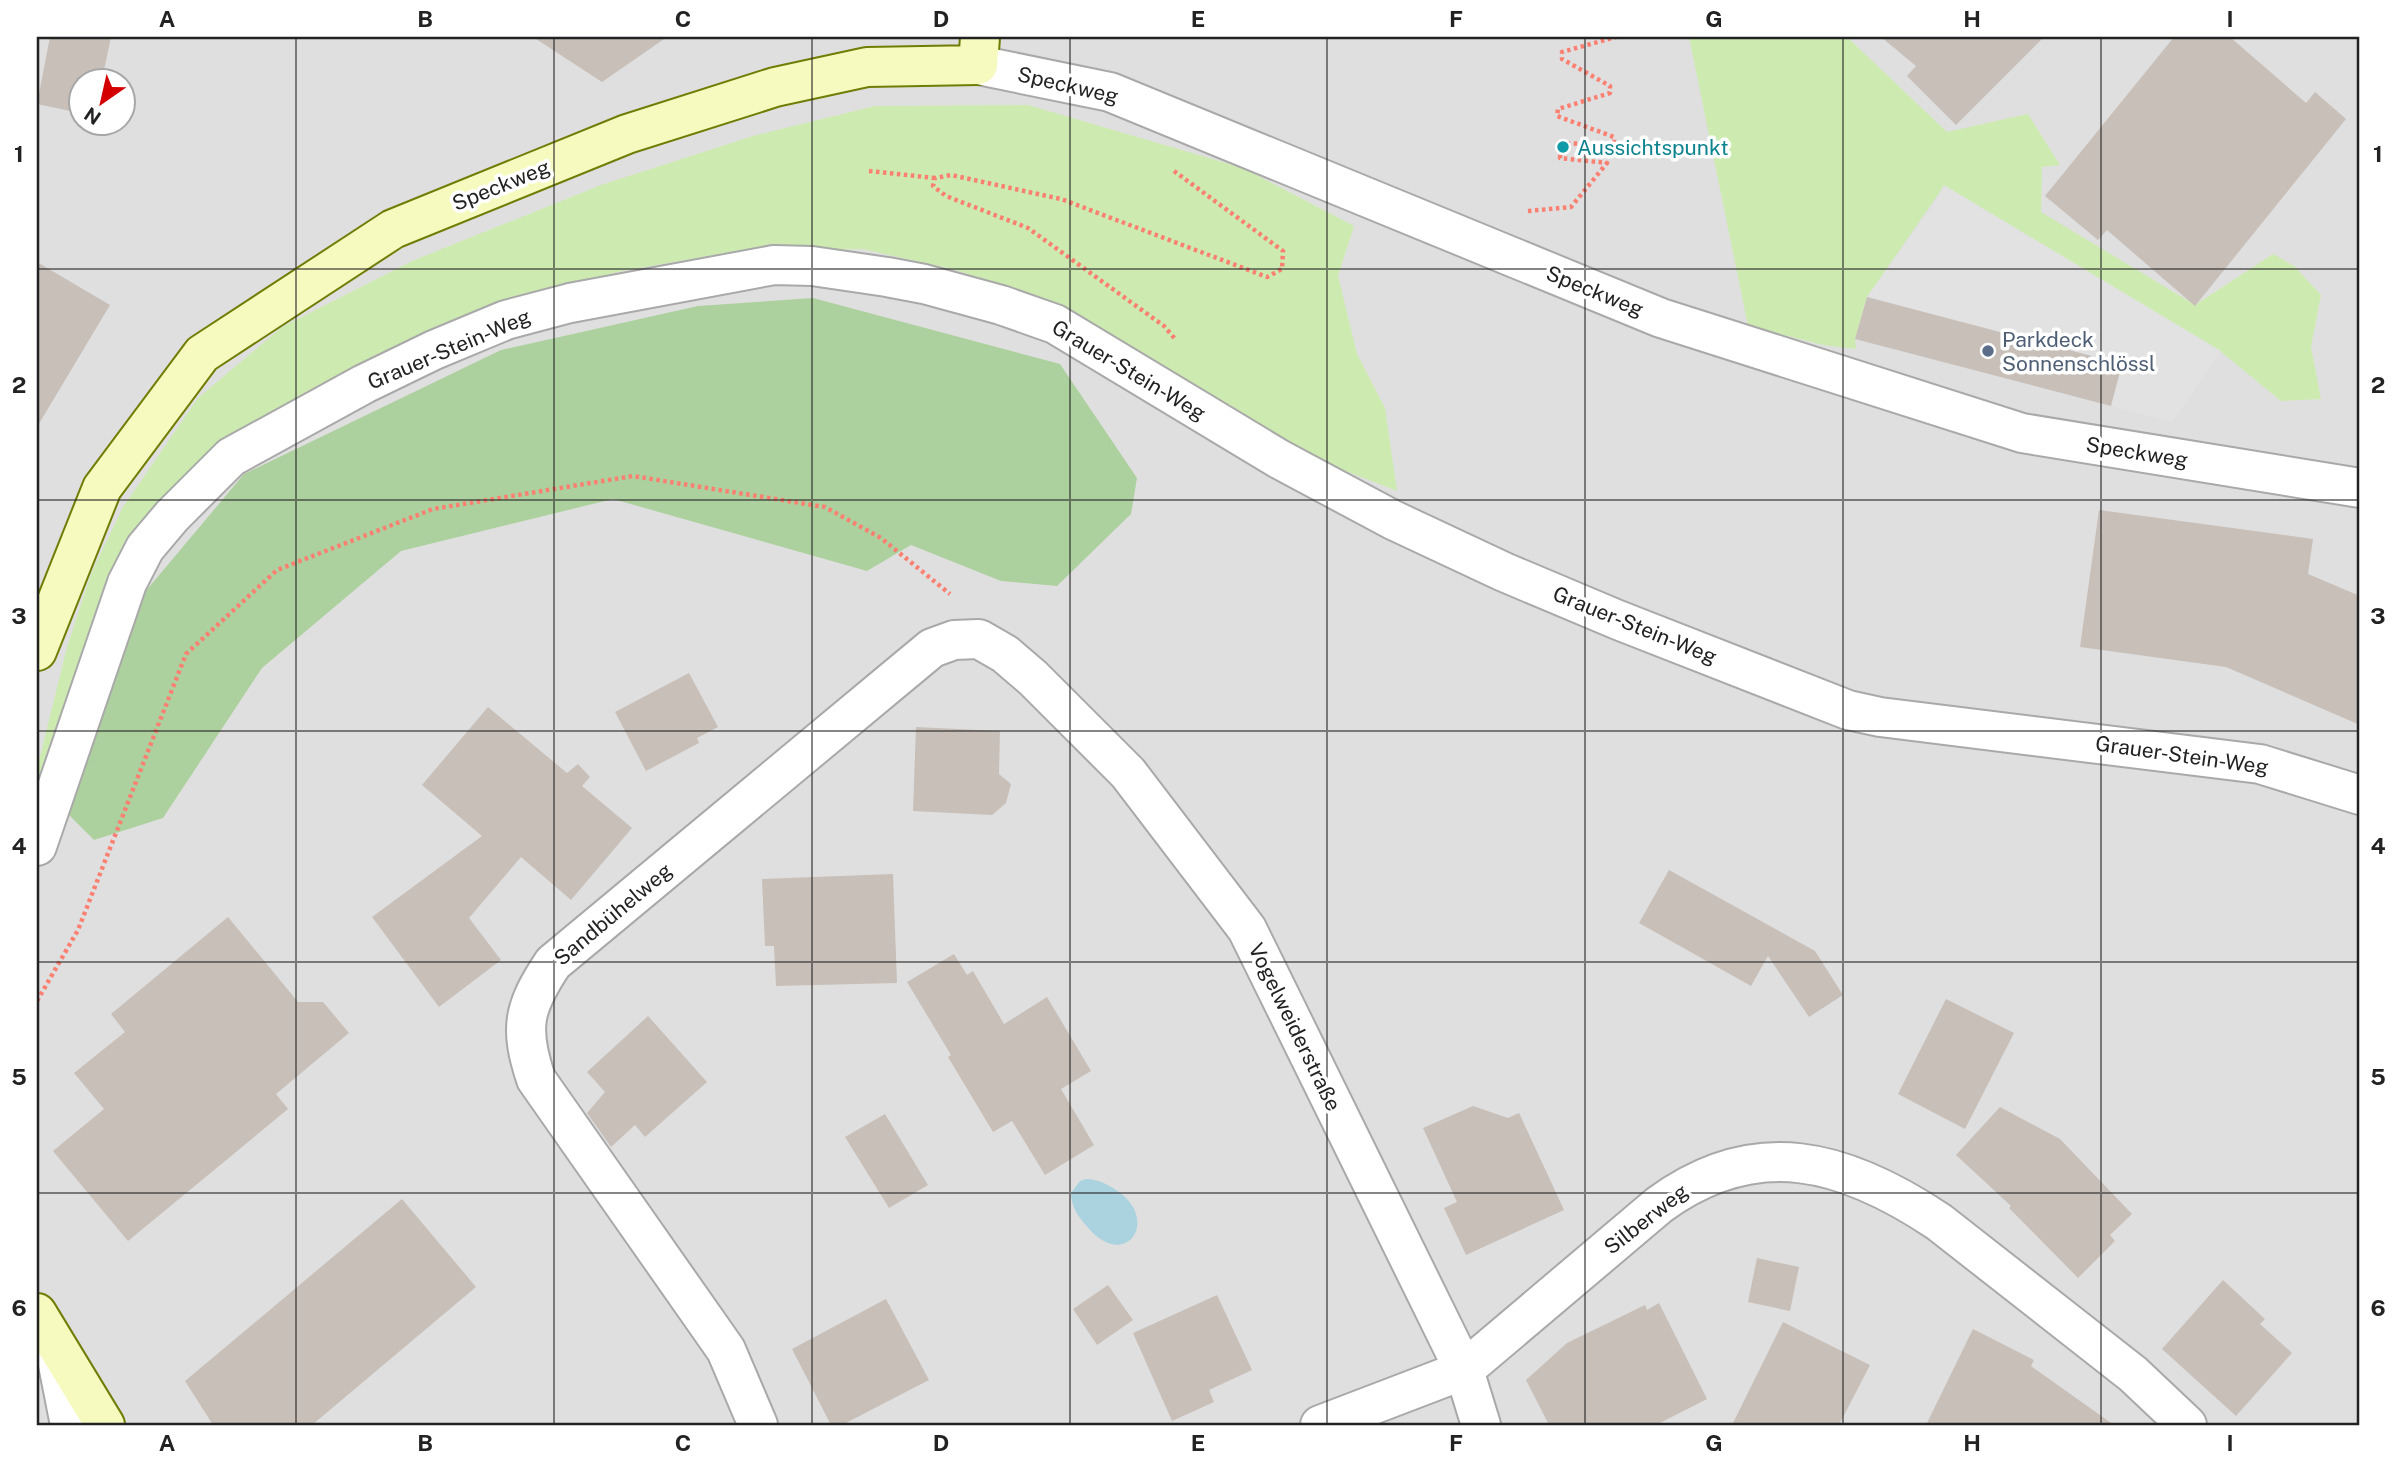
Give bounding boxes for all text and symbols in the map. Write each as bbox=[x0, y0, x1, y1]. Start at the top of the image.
text: A bbox=[159, 5, 176, 32]
text: B bbox=[417, 5, 433, 32]
text: C bbox=[675, 5, 691, 32]
text: D bbox=[933, 5, 949, 32]
text: E bbox=[1191, 5, 1205, 32]
text: F bbox=[1449, 5, 1463, 32]
text: G bbox=[1705, 5, 1723, 32]
text: H bbox=[1963, 5, 1981, 32]
text: I bbox=[2226, 5, 2234, 32]
street label: Speckweg bbox=[1015, 61, 1121, 109]
north arrow bbox=[66, 66, 136, 136]
text: N bbox=[80, 103, 105, 129]
place label: Aussichtspunkt bbox=[1577, 135, 1729, 160]
marker: Aussichtspunkt bbox=[1555, 139, 1571, 155]
text: 1 bbox=[14, 140, 24, 167]
text: 1 bbox=[2373, 140, 2383, 167]
street label: Speckweg bbox=[449, 154, 553, 216]
street label: Speckweg bbox=[1543, 260, 1647, 322]
street label: Grauer-Stein-Weg bbox=[364, 303, 534, 395]
street label: Grauer-Stein-Weg bbox=[1048, 314, 1210, 426]
place label: Parkdeck Sonnenschlössl bbox=[2002, 327, 2155, 376]
marker: Parkdeck Sonnenschlössl bbox=[1980, 343, 1996, 359]
text: 2 bbox=[12, 371, 26, 398]
text: 2 bbox=[2371, 371, 2385, 398]
street label: Speckweg bbox=[2084, 432, 2190, 472]
street label: Grauer-Stein-Weg bbox=[1549, 581, 1721, 669]
text: 3 bbox=[11, 602, 27, 629]
text: 3 bbox=[2370, 602, 2386, 629]
street label: Grauer-Stein-Weg bbox=[2094, 730, 2270, 780]
text: 4 bbox=[11, 832, 27, 859]
text: 4 bbox=[2370, 832, 2386, 859]
street label: Sandbühelweg bbox=[549, 857, 677, 971]
street label: Vogelweiderstraße bbox=[1244, 939, 1346, 1115]
text: 5 bbox=[11, 1063, 27, 1090]
text: 5 bbox=[2370, 1063, 2386, 1090]
street label: Silberweg bbox=[1599, 1178, 1693, 1260]
text: 6 bbox=[11, 1294, 27, 1321]
text: 6 bbox=[2370, 1294, 2386, 1321]
text: A bbox=[159, 1429, 176, 1456]
text: B bbox=[417, 1429, 433, 1456]
text: C bbox=[675, 1429, 691, 1456]
text: D bbox=[933, 1429, 949, 1456]
text: E bbox=[1191, 1429, 1205, 1456]
text: F bbox=[1449, 1429, 1463, 1456]
text: G bbox=[1705, 1429, 1723, 1456]
text: H bbox=[1963, 1429, 1981, 1456]
text: I bbox=[2226, 1429, 2234, 1456]

